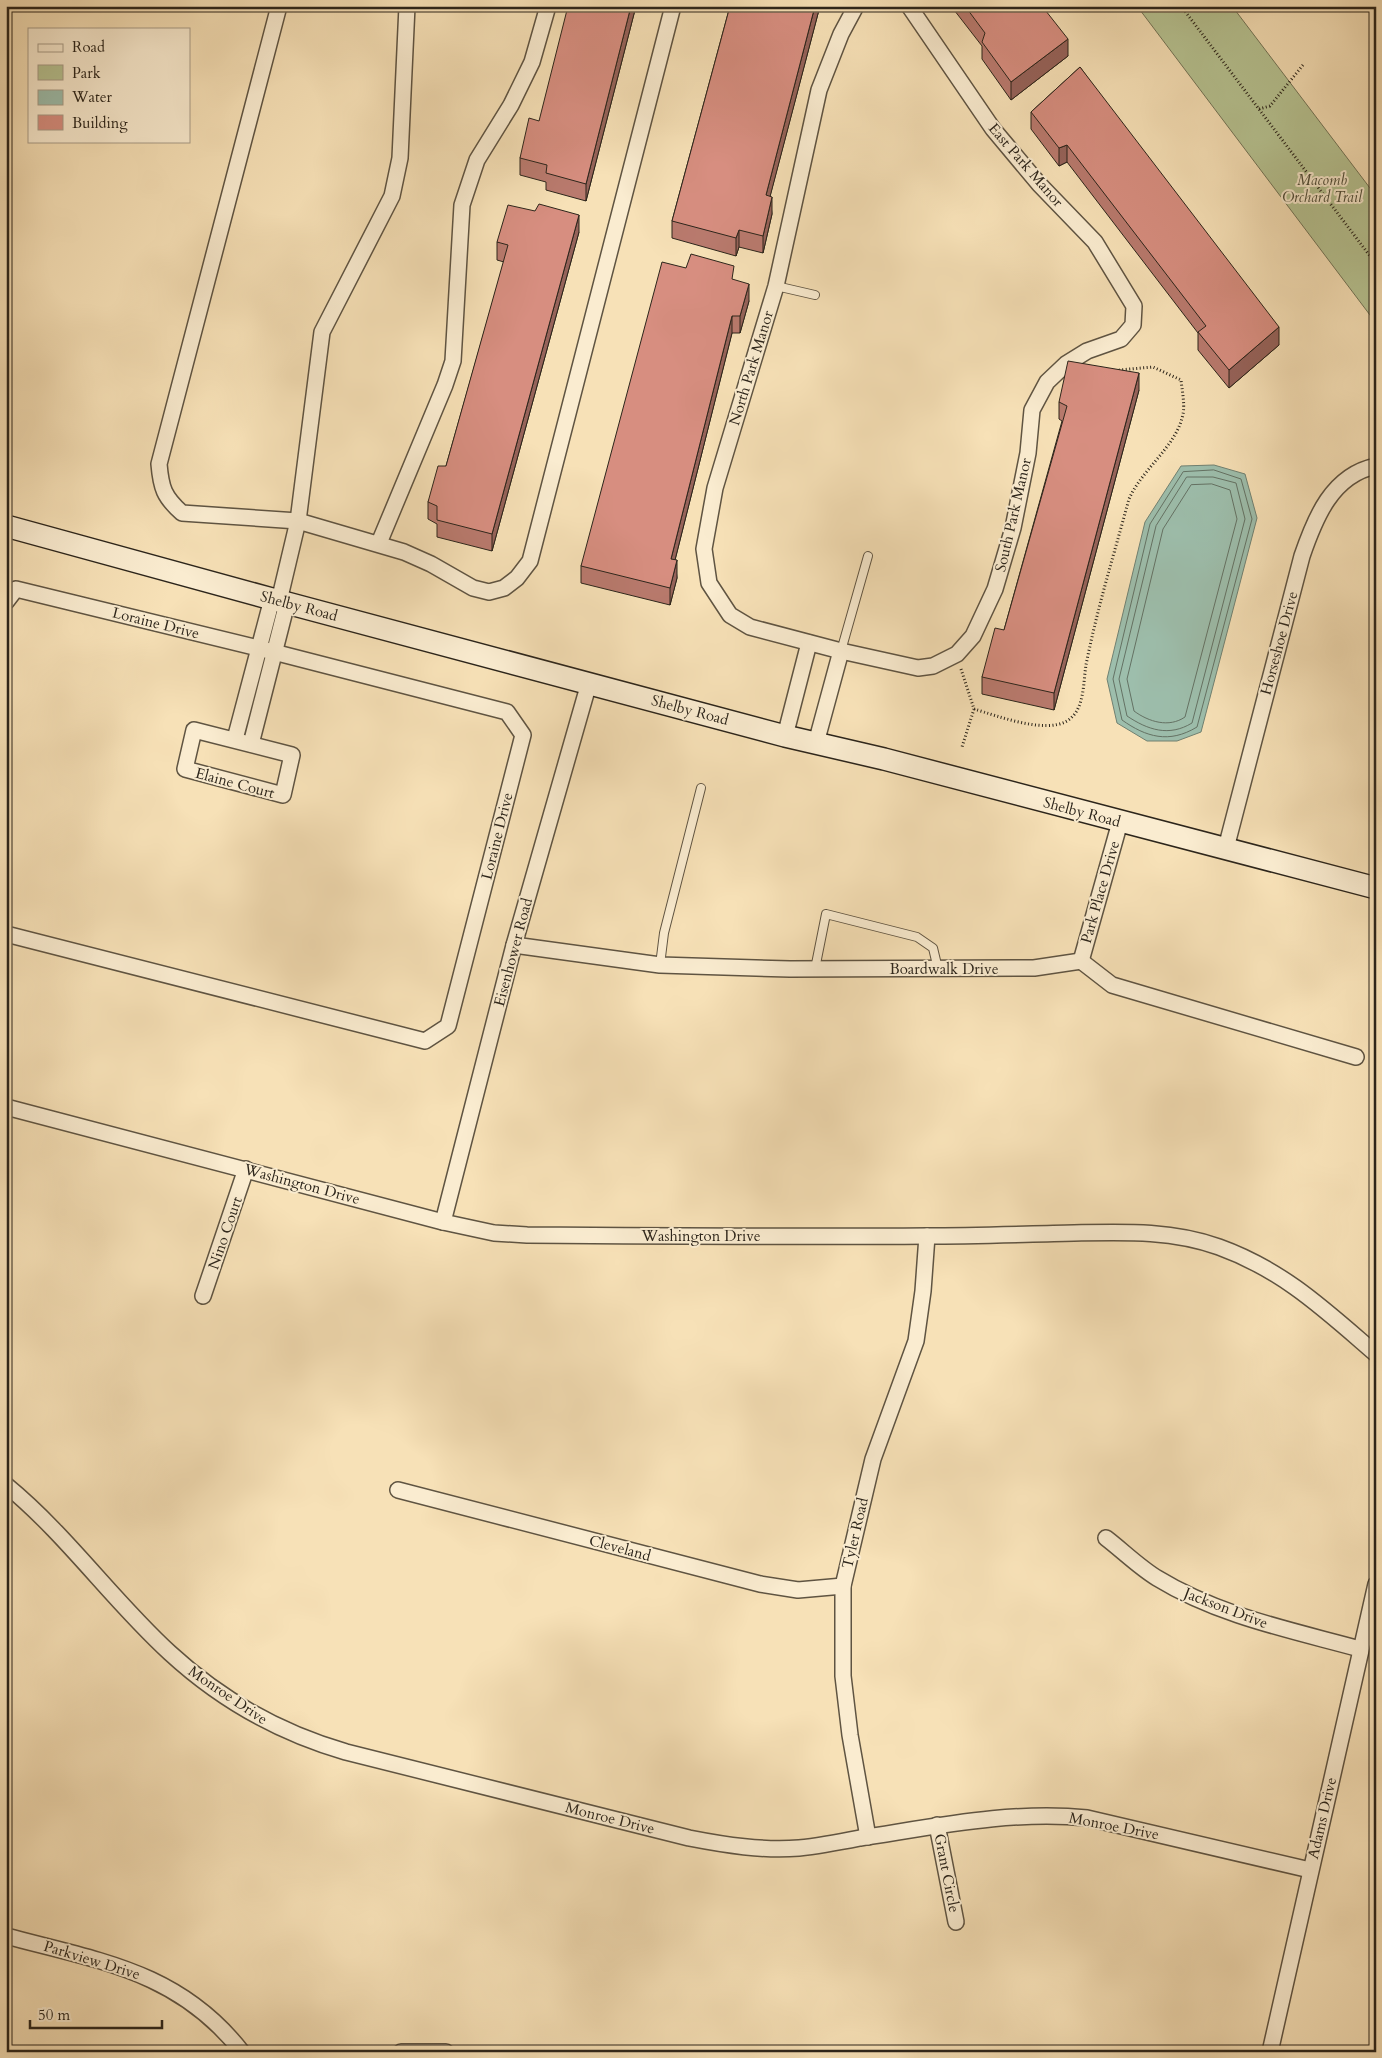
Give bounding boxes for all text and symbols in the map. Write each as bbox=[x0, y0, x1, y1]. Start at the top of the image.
legend bbox=[28, 28, 190, 142]
text: Road bbox=[72, 37, 105, 57]
text: Park bbox=[72, 63, 101, 83]
text: Water bbox=[71, 87, 113, 107]
text: Building bbox=[72, 113, 128, 133]
street label: East Park Manor bbox=[984, 119, 1068, 212]
park label: Macomb Orchard Trail bbox=[1282, 170, 1363, 207]
street label: North Park Manor bbox=[724, 308, 778, 428]
street label: South Park Manor bbox=[990, 456, 1036, 574]
street label: Shelby Road bbox=[258, 586, 340, 626]
street label: Horseshoe Drive bbox=[1256, 589, 1302, 697]
street label: Loraine Drive bbox=[110, 603, 202, 644]
street label: Shelby Road bbox=[649, 690, 731, 730]
street label: Elaine Court bbox=[193, 763, 277, 803]
street label: Loraine Drive bbox=[477, 790, 518, 882]
street label: Shelby Road bbox=[1041, 792, 1123, 832]
street label: Park Place Drive bbox=[1076, 838, 1124, 946]
street label: Eisenhower Road bbox=[489, 896, 537, 1008]
street label: Boardwalk Drive bbox=[890, 959, 999, 979]
street label: Washington Drive bbox=[241, 1159, 362, 1209]
street label: Nino Court bbox=[203, 1194, 247, 1272]
street label: Washington Drive bbox=[640, 1226, 761, 1246]
street label: Tyler Road bbox=[837, 1496, 873, 1570]
street label: Cleveland bbox=[587, 1530, 653, 1566]
street label: Jackson Drive bbox=[1179, 1582, 1271, 1633]
street label: Monroe Drive bbox=[184, 1661, 272, 1729]
street label: Adams Drive bbox=[1303, 1775, 1341, 1861]
street label: Monroe Drive bbox=[563, 1797, 657, 1839]
street label: Monroe Drive bbox=[1067, 1807, 1161, 1845]
street label: Grant Circle bbox=[930, 1832, 964, 1914]
street label: Parkview Drive bbox=[41, 1936, 143, 1984]
scale bar bbox=[30, 1998, 162, 2030]
text: 50 m bbox=[38, 2005, 70, 2025]

